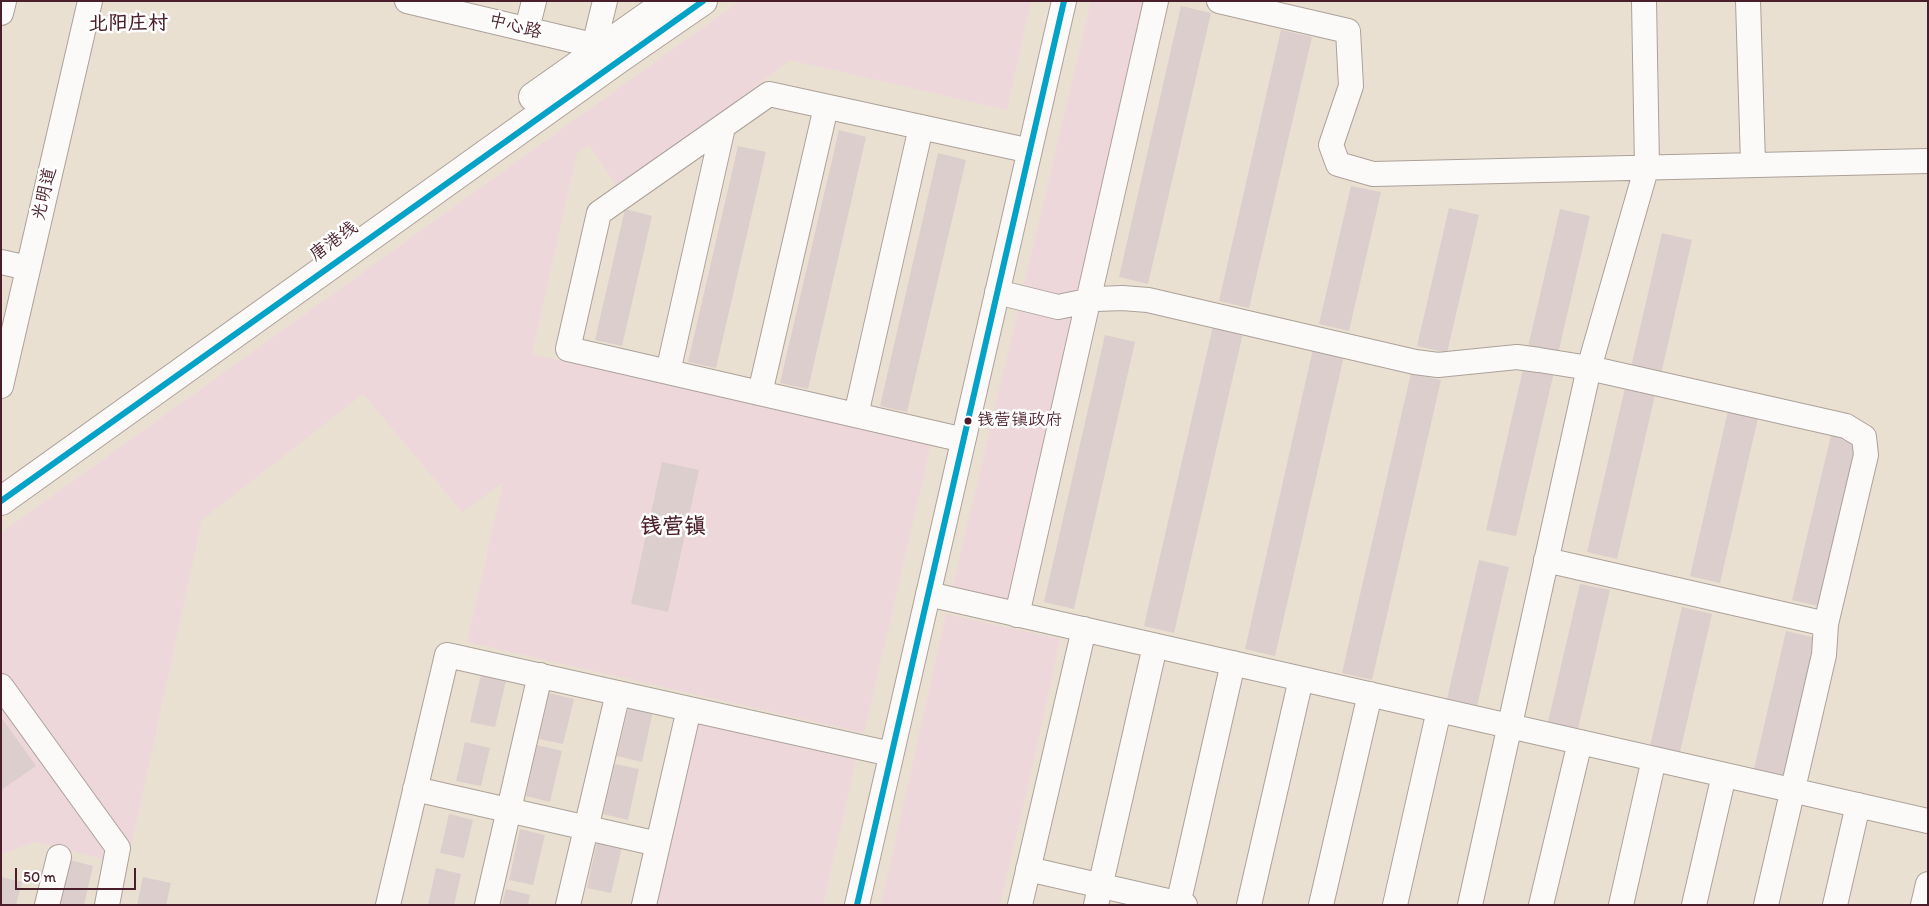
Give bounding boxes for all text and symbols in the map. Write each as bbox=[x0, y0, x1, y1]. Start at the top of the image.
street label: 中心路 bbox=[486, 10, 544, 44]
district label: 北阳庄村 bbox=[88, 12, 168, 36]
street label: 光明道 bbox=[28, 165, 62, 223]
street label: 唐港线 bbox=[306, 217, 362, 267]
place label: 钱营镇政府 bbox=[977, 411, 1062, 431]
marker: 钱营镇政府 bbox=[963, 416, 973, 426]
district label: 钱营镇 bbox=[640, 514, 706, 540]
scale bar bbox=[18, 858, 139, 890]
text: 50 m bbox=[23, 868, 56, 886]

